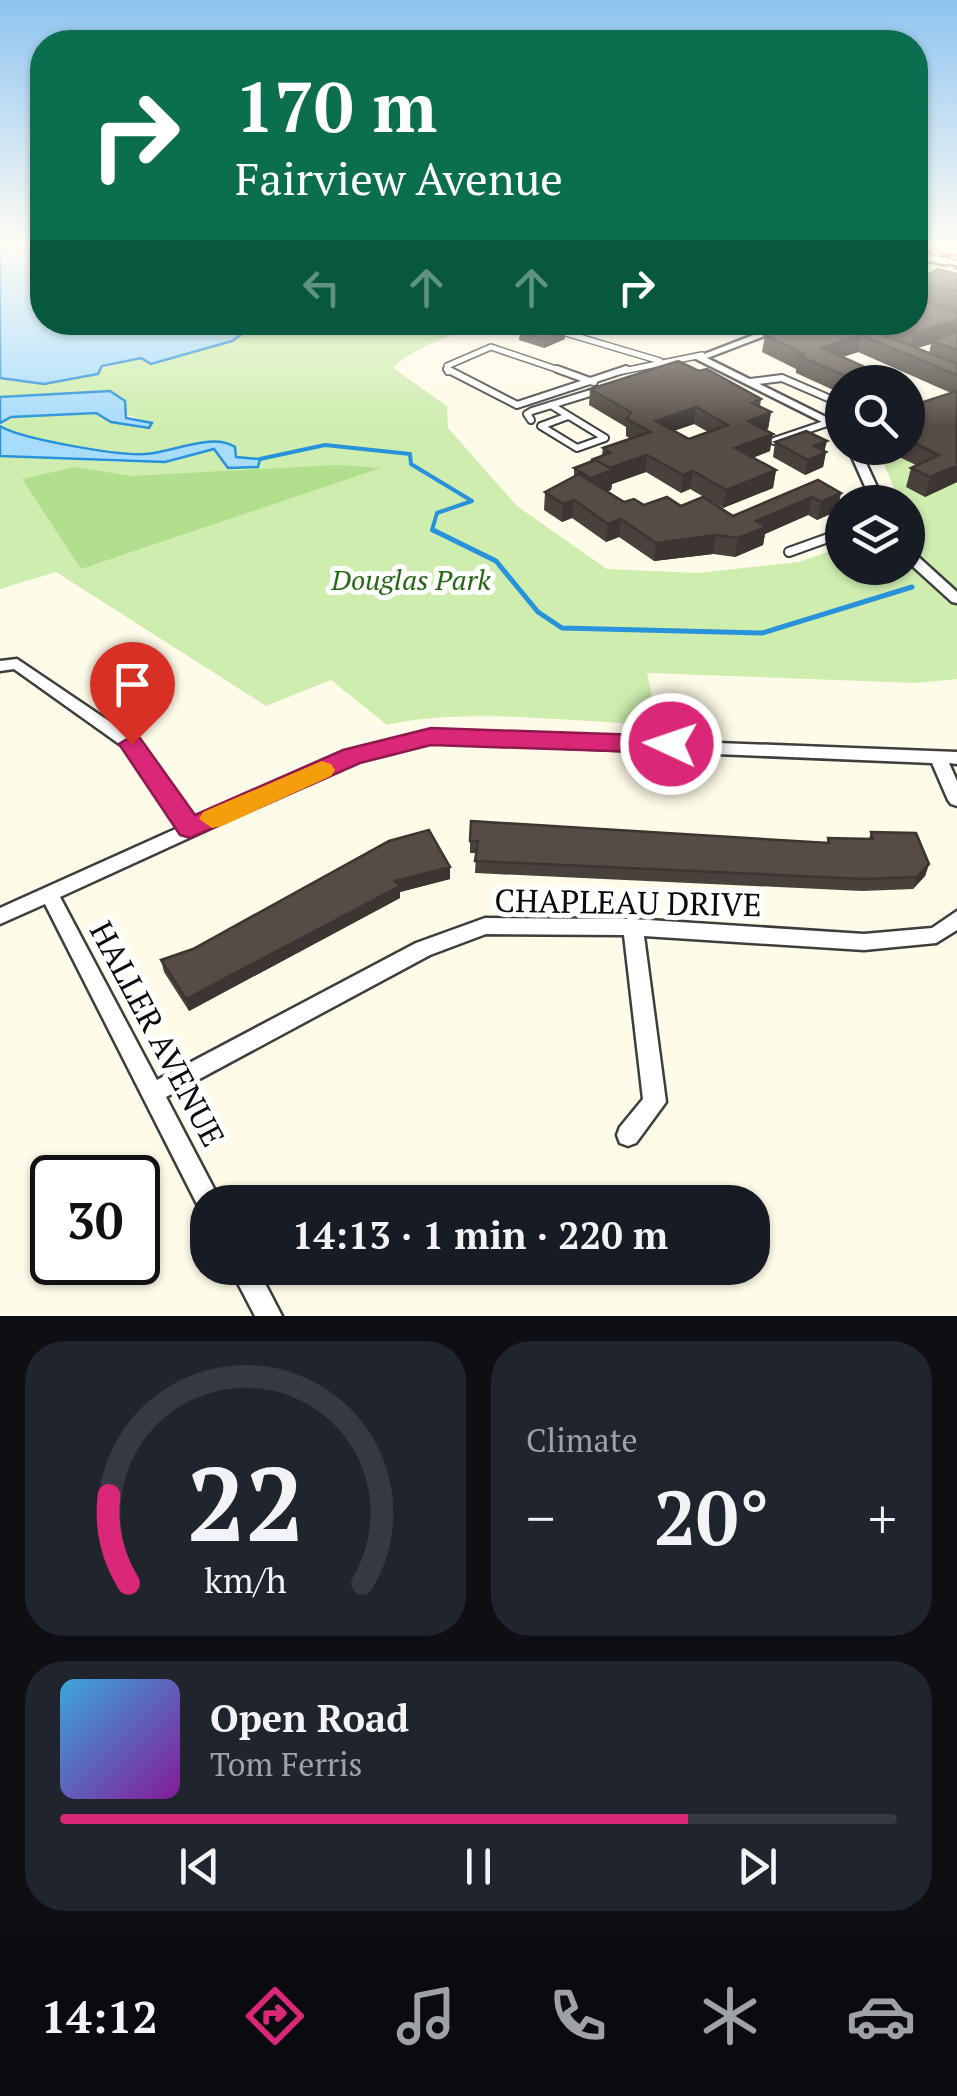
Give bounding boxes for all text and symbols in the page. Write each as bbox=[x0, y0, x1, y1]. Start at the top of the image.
text: 170 m bbox=[235, 59, 437, 152]
icon: right bbox=[70, 70, 200, 200]
text: Fairview Avenue bbox=[235, 148, 563, 208]
icon: left bbox=[294, 260, 349, 315]
icon: ahead bbox=[399, 260, 454, 315]
icon: ahead bbox=[504, 260, 559, 315]
icon: right bbox=[609, 260, 664, 315]
map controls bbox=[825, 365, 925, 585]
button: search bbox=[825, 365, 925, 465]
button: layers bbox=[825, 485, 925, 585]
park label: Douglas Park bbox=[330, 561, 491, 598]
pin bbox=[90, 642, 175, 745]
icon: arrive bbox=[105, 657, 160, 712]
position arrow bbox=[619, 692, 723, 796]
street label: CHAPLEAU DRIVE bbox=[494, 879, 762, 925]
street label: HALLER AVENUE bbox=[81, 914, 235, 1153]
speed limit sign: 30 bbox=[30, 1155, 160, 1285]
text: 14:13 · 1 min · 220 m bbox=[292, 1210, 668, 1260]
text: Climate bbox=[526, 1419, 638, 1461]
text: 22 bbox=[187, 1433, 304, 1571]
text: 20° bbox=[654, 1467, 769, 1566]
text: − bbox=[526, 1481, 555, 1554]
text: + bbox=[868, 1481, 897, 1554]
text: km/h bbox=[204, 1556, 287, 1603]
text: Open Road bbox=[210, 1693, 409, 1743]
text: Tom Ferris bbox=[210, 1743, 362, 1785]
icon: previous bbox=[172, 1839, 227, 1894]
icon: pause bbox=[451, 1839, 506, 1894]
icon: next bbox=[730, 1839, 785, 1894]
icon: directions bbox=[240, 1981, 310, 2051]
icon: music bbox=[391, 1981, 461, 2051]
icon: phone bbox=[543, 1981, 613, 2051]
icon: climate bbox=[695, 1981, 765, 2051]
icon: car bbox=[846, 1981, 916, 2051]
text: 14:12 bbox=[41, 1986, 158, 2046]

